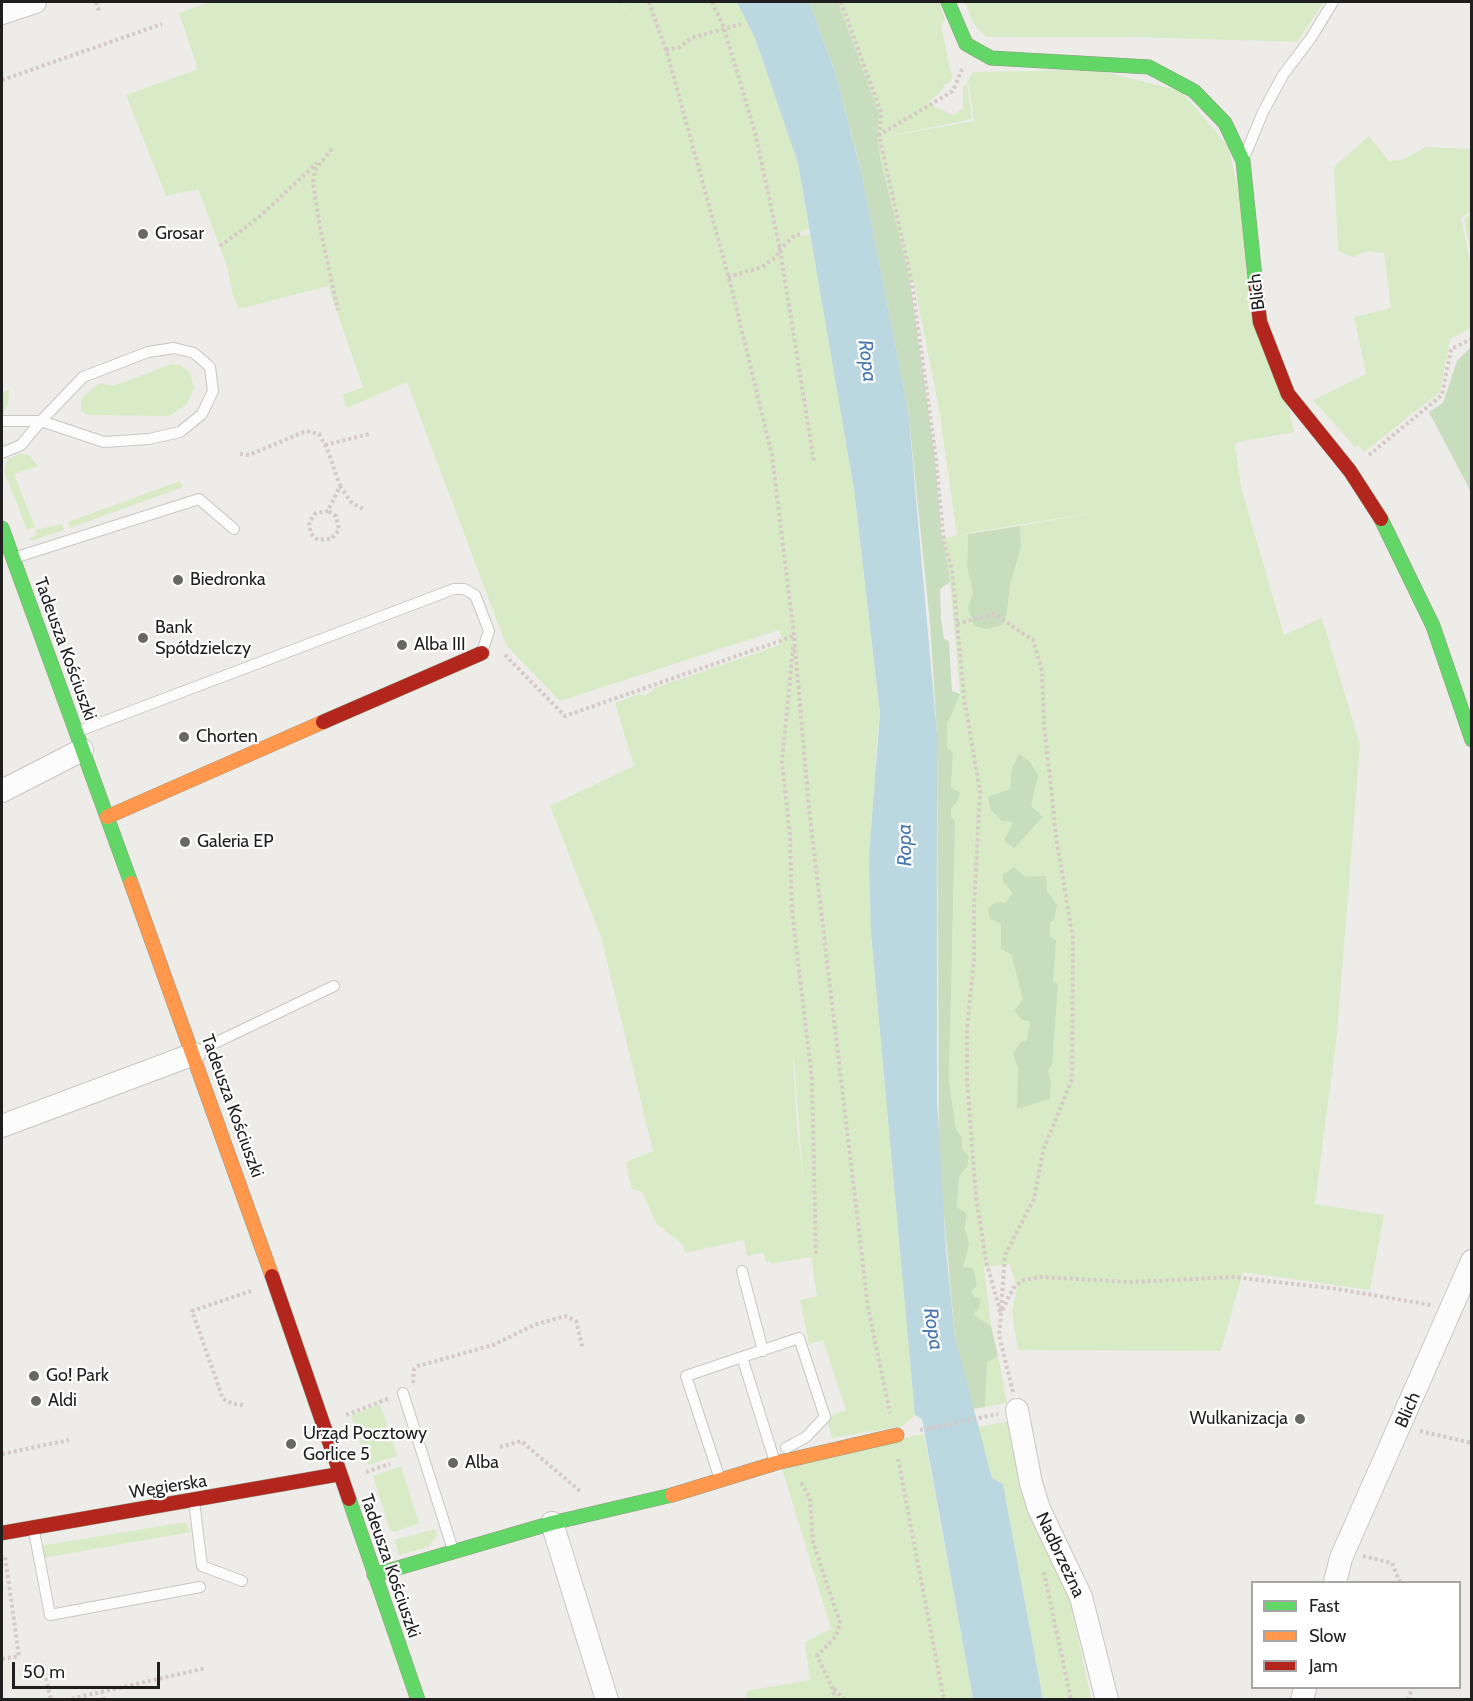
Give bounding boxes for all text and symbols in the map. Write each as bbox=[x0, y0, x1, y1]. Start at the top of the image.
place label: Grosar bbox=[155, 223, 204, 245]
marker: Grosar bbox=[136, 227, 150, 241]
street label: Blich bbox=[1244, 273, 1270, 311]
water label: Ropa bbox=[852, 338, 882, 384]
place label: Biedronka bbox=[190, 569, 266, 591]
marker: Biedronka bbox=[171, 573, 185, 587]
street label: Tadeusza Kościuszki bbox=[29, 575, 101, 723]
place label: Bank Spółdzielczy bbox=[155, 617, 251, 660]
marker: Bank Spółdzielczy bbox=[136, 631, 150, 645]
place label: Alba III bbox=[414, 634, 466, 656]
marker: Alba III bbox=[395, 638, 409, 652]
place label: Chorten bbox=[196, 726, 258, 748]
marker: Chorten bbox=[177, 730, 191, 744]
water label: Ropa bbox=[893, 824, 917, 866]
place label: Galeria EP bbox=[197, 831, 274, 853]
marker: Galeria EP bbox=[178, 835, 192, 849]
street label: Tadeusza Kościuszki bbox=[196, 1032, 268, 1180]
water label: Ropa bbox=[918, 1306, 948, 1352]
place label: Go! Park bbox=[46, 1365, 109, 1387]
marker: Go! Park bbox=[27, 1369, 41, 1383]
street label: Blich bbox=[1391, 1389, 1425, 1431]
place label: Aldi bbox=[48, 1390, 77, 1412]
marker: Aldi bbox=[29, 1394, 43, 1408]
place label: Wulkanizacja bbox=[1190, 1408, 1288, 1430]
marker: Wulkanizacja bbox=[1293, 1412, 1307, 1426]
place label: Urząd Pocztowy Gorlice 5 bbox=[303, 1423, 427, 1466]
marker: Urząd Pocztowy Gorlice 5 bbox=[284, 1437, 298, 1451]
place label: Alba bbox=[465, 1452, 499, 1474]
marker: Alba bbox=[446, 1456, 460, 1470]
street label: Węgierska bbox=[128, 1470, 208, 1504]
street label: Tadeusza Kościuszki bbox=[355, 1491, 425, 1641]
street label: Nadbrzeżna bbox=[1031, 1509, 1089, 1601]
legend bbox=[1251, 1581, 1461, 1689]
text: Fast bbox=[1309, 1595, 1340, 1617]
text: Slow bbox=[1309, 1625, 1346, 1647]
scale bar bbox=[15, 1650, 164, 1688]
text: Jam bbox=[1309, 1655, 1338, 1677]
text: 50 m bbox=[23, 1661, 65, 1683]

